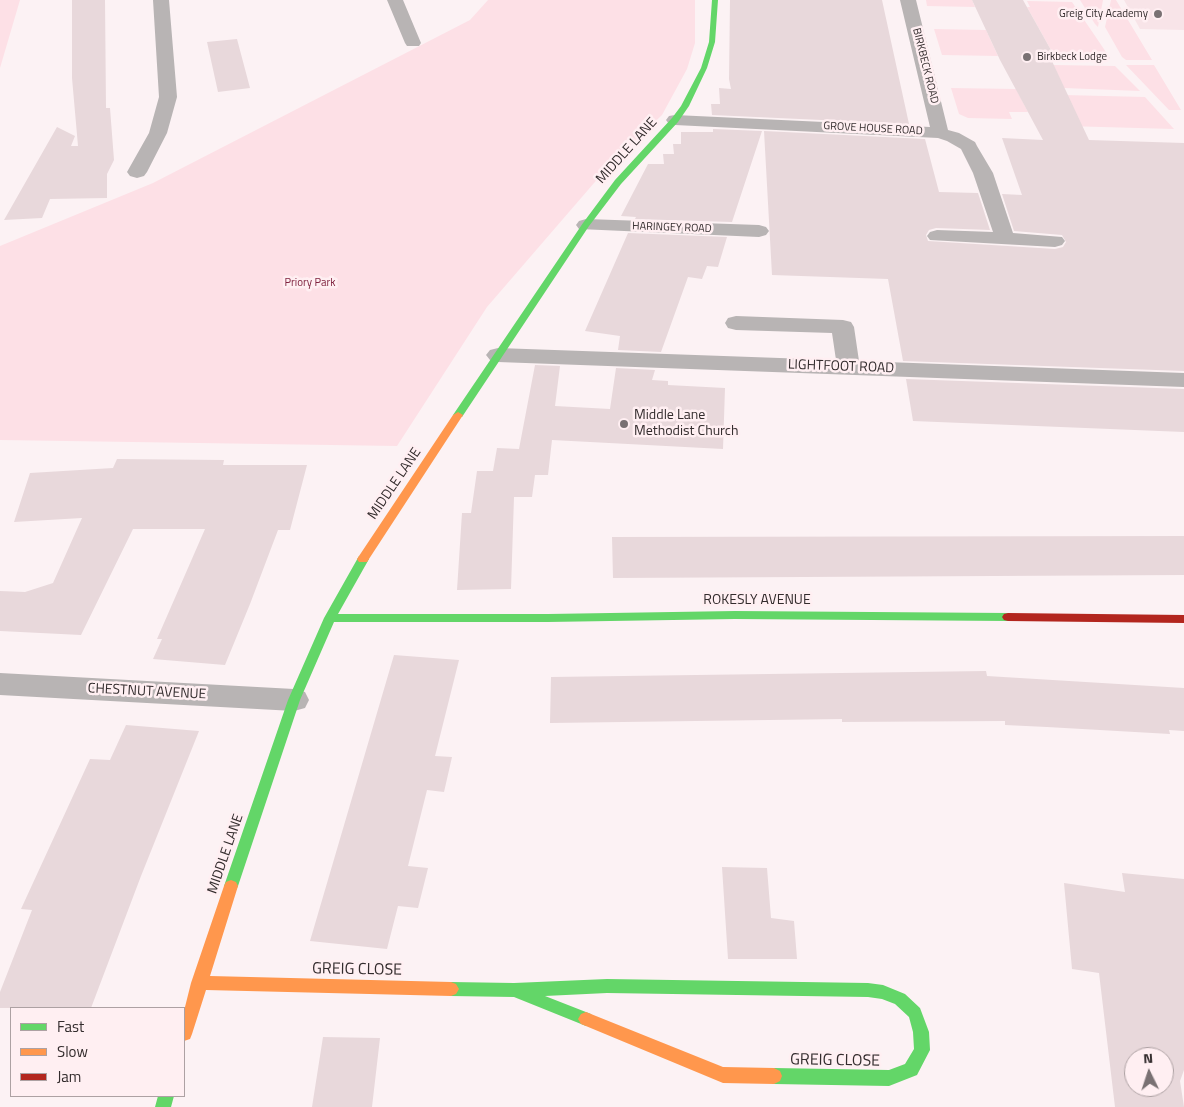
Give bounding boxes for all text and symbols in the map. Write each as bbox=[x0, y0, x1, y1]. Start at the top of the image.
place label: Greig City Academy bbox=[1059, 7, 1148, 21]
marker: Greig City Academy bbox=[1152, 8, 1164, 20]
street label: BIRKBECK ROAD bbox=[909, 27, 941, 105]
place label: Birkbeck Lodge bbox=[1037, 50, 1107, 64]
marker: Birkbeck Lodge bbox=[1021, 51, 1033, 63]
street label: MIDDLE LANE bbox=[593, 115, 661, 187]
street label: GROVE HOUSE ROAD bbox=[823, 120, 923, 138]
street label: HARINGEY ROAD bbox=[632, 220, 712, 236]
park label: Priory Park bbox=[284, 276, 336, 290]
street label: LIGHTFOOT ROAD bbox=[787, 357, 895, 377]
place label: Middle Lane Methodist Church bbox=[634, 408, 738, 441]
marker: Middle Lane Methodist Church bbox=[618, 418, 630, 430]
street label: MIDDLE LANE bbox=[365, 445, 425, 523]
street label: ROKESLY AVENUE bbox=[703, 593, 811, 609]
street label: CHESTNUT AVENUE bbox=[87, 681, 207, 703]
street label: MIDDLE LANE bbox=[205, 812, 247, 896]
street label: GREIG CLOSE bbox=[312, 960, 402, 980]
legend bbox=[10, 1007, 185, 1097]
text: Fast bbox=[57, 1015, 84, 1038]
text: Slow bbox=[57, 1040, 88, 1063]
north arrow bbox=[1124, 1047, 1174, 1097]
text: N bbox=[1142, 1047, 1154, 1068]
street label: GREIG CLOSE bbox=[790, 1051, 880, 1071]
text: Jam bbox=[57, 1065, 81, 1088]

